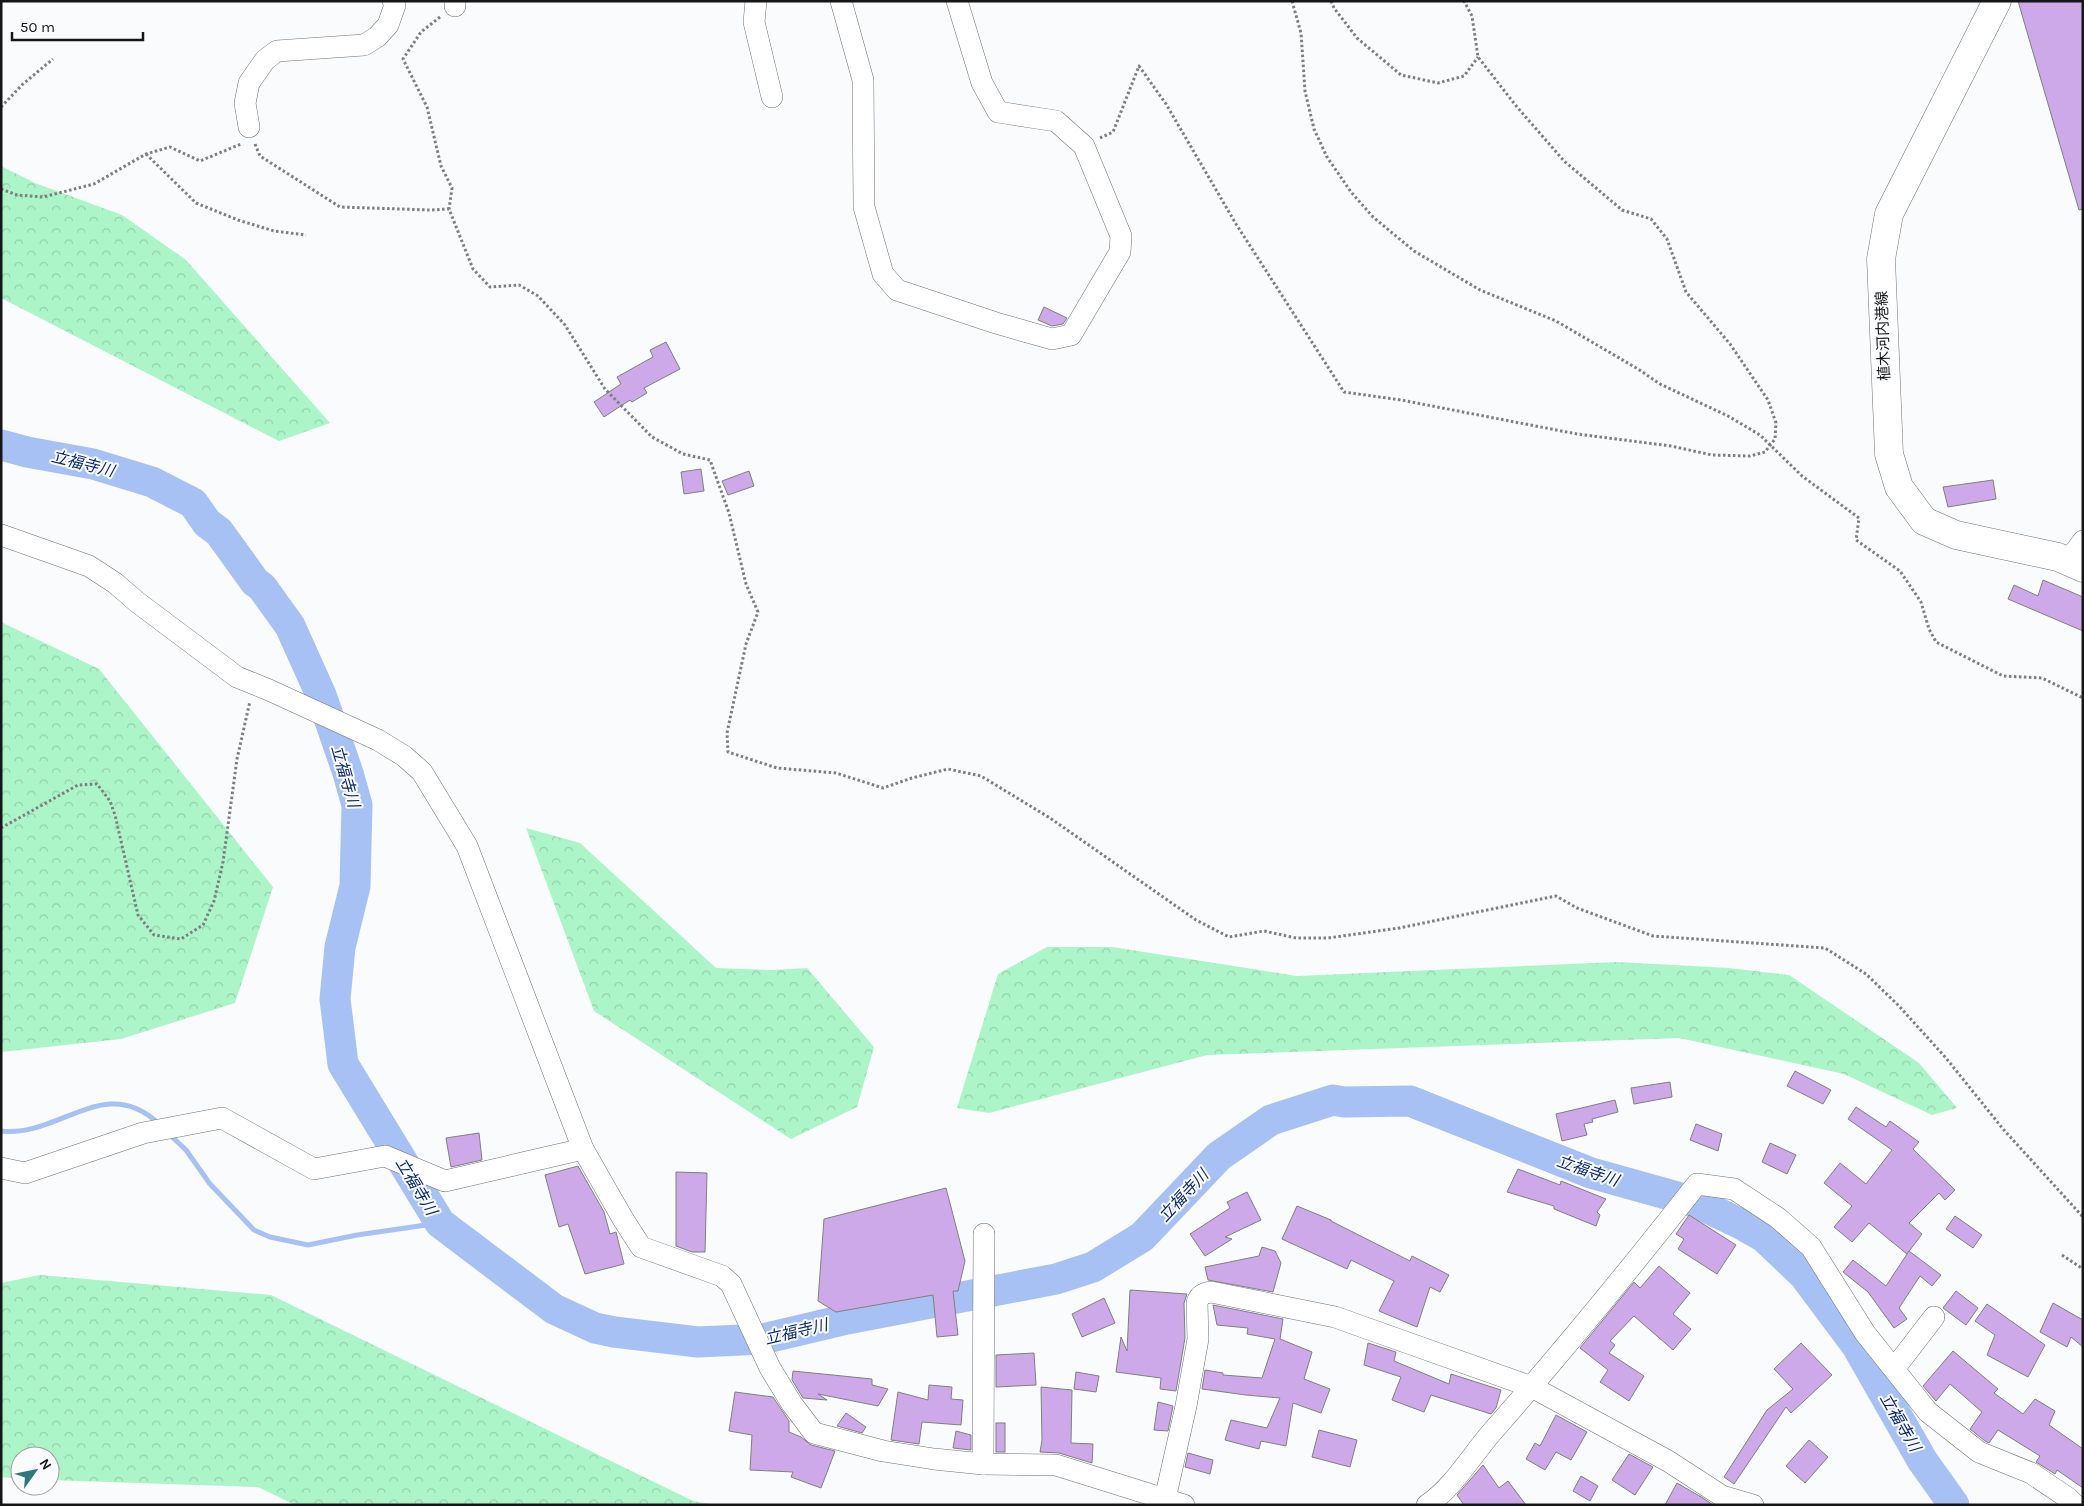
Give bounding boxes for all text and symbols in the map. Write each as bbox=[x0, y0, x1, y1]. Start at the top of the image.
scale bar bbox=[12, 10, 144, 42]
text: 50 m bbox=[20, 18, 55, 36]
street label: 植木河内港線 bbox=[1872, 291, 1894, 381]
water label: 立福寺川 bbox=[50, 447, 118, 481]
water label: 立福寺川 bbox=[328, 743, 364, 811]
water label: 立福寺川 bbox=[1554, 1151, 1623, 1191]
water label: 立福寺川 bbox=[392, 1154, 442, 1220]
water label: 立福寺川 bbox=[1155, 1164, 1213, 1225]
water label: 立福寺川 bbox=[763, 1315, 831, 1348]
water label: 立福寺川 bbox=[1876, 1390, 1926, 1456]
north arrow bbox=[10, 1446, 60, 1496]
text: N bbox=[36, 1455, 55, 1473]

